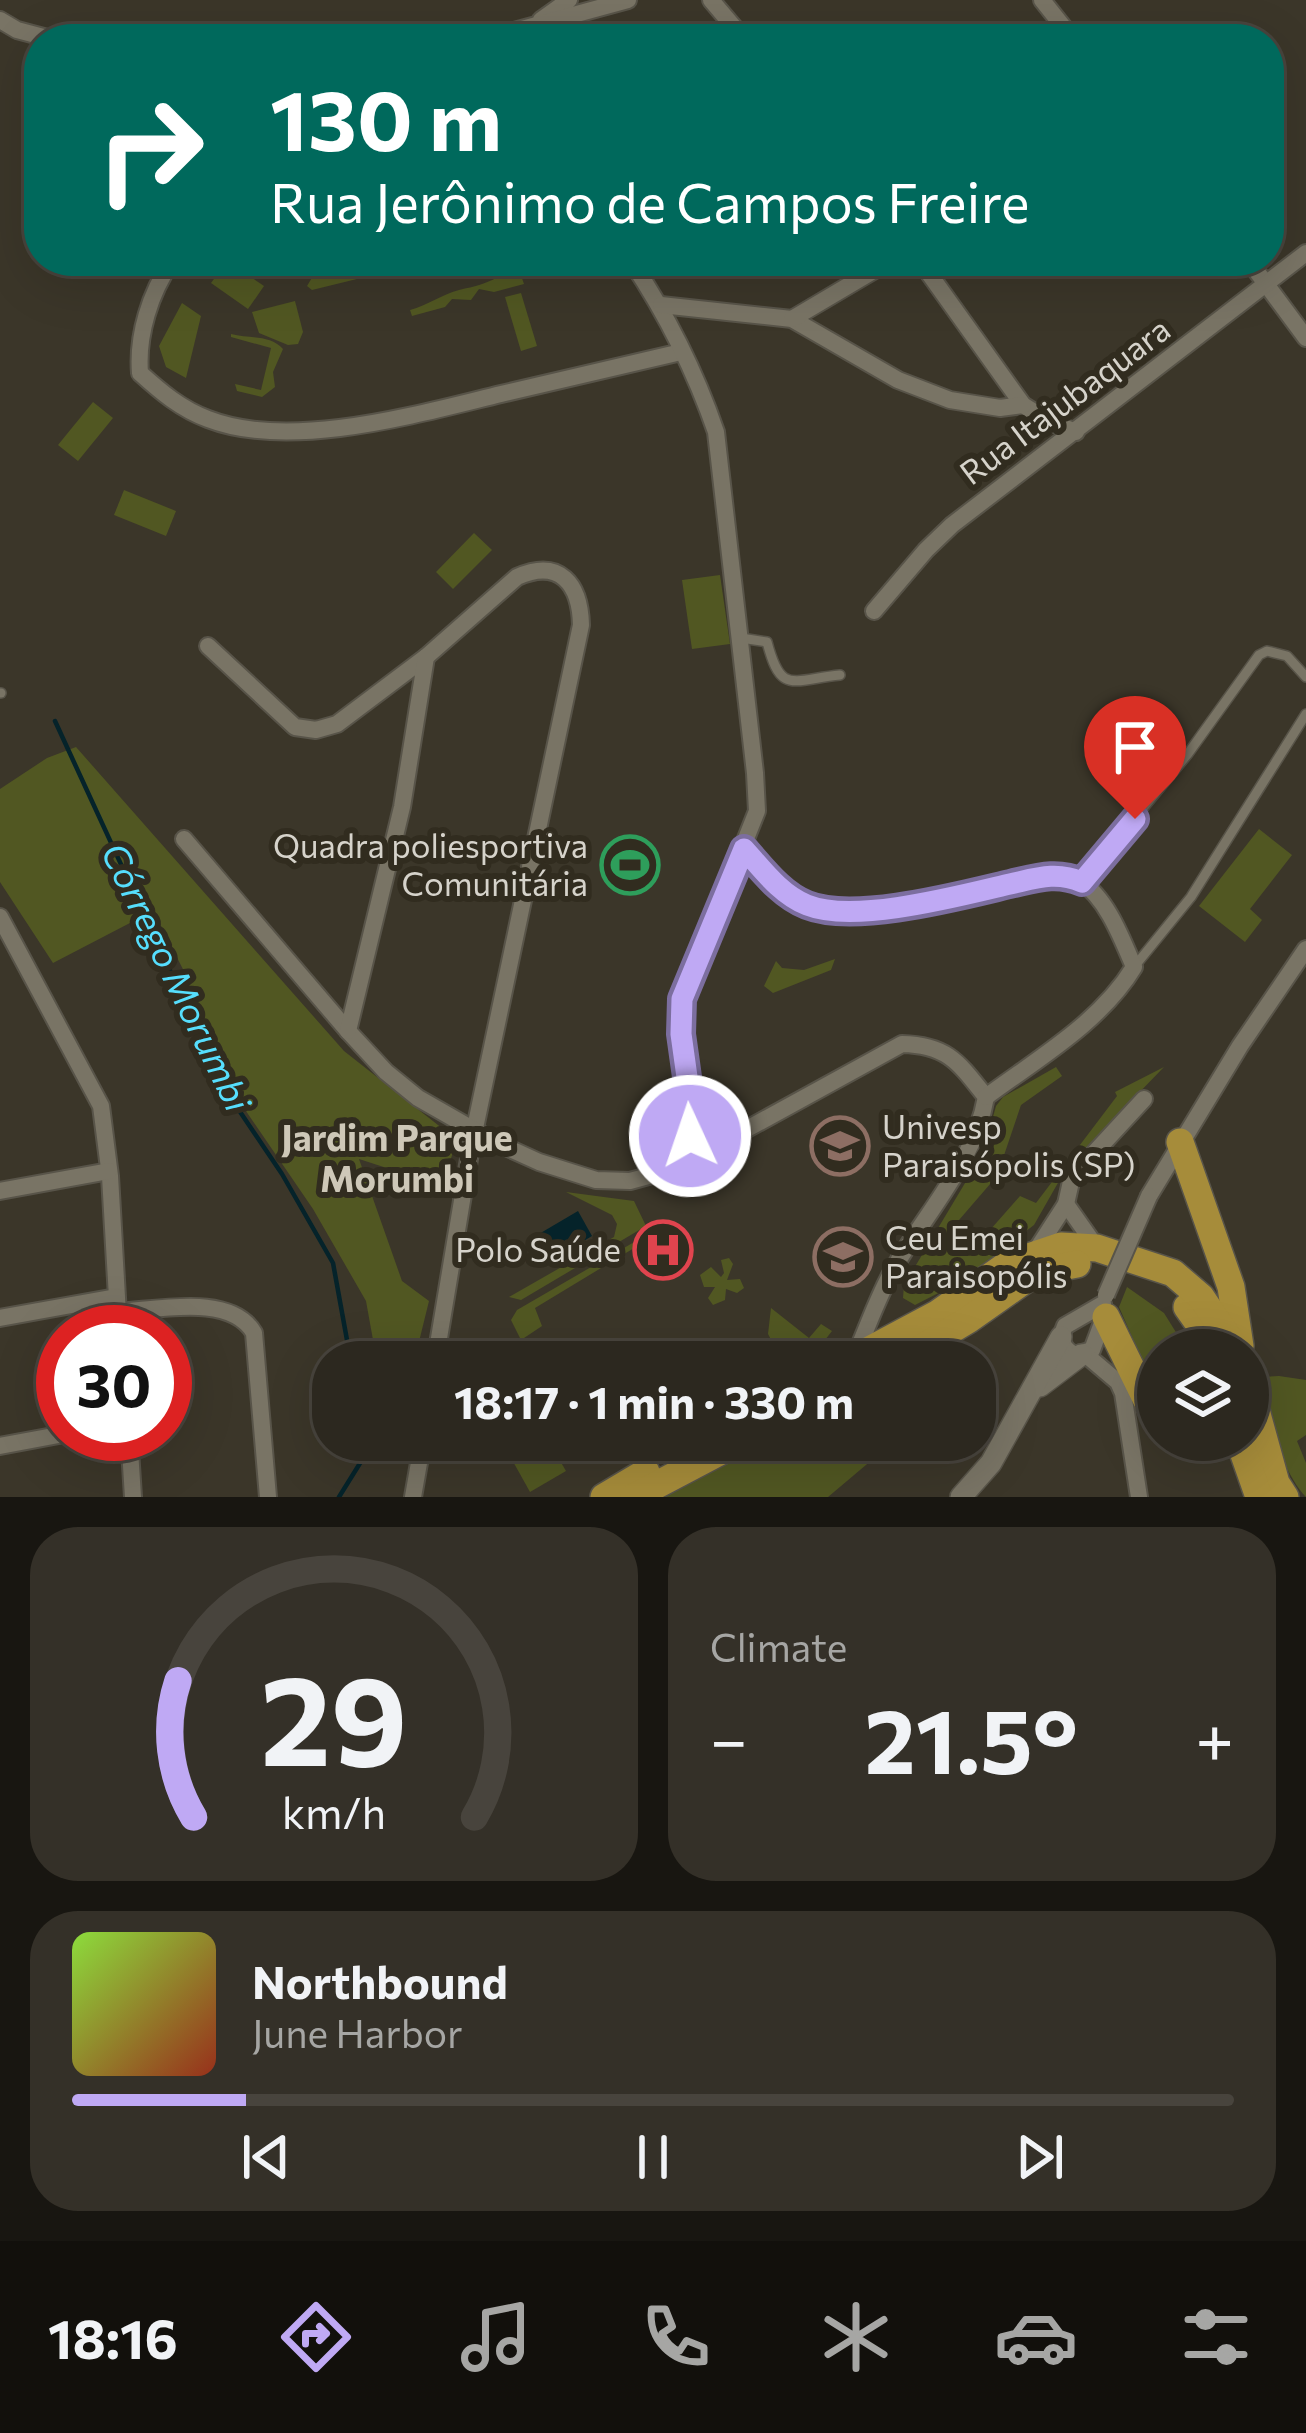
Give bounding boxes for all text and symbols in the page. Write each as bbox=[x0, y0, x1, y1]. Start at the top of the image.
text: 130 m bbox=[270, 66, 502, 168]
icon: right bbox=[72, 72, 228, 228]
text: Rua Jerônimo de Campos Freire bbox=[270, 168, 1030, 234]
street label: Rua Itajubaquara bbox=[951, 307, 1177, 492]
pin bbox=[1084, 696, 1186, 819]
icon: arrive bbox=[1102, 714, 1168, 780]
place label: Quadra poliesportiva Comunitária bbox=[273, 824, 588, 903]
sports icon: Quadra poliesportiva Comunitária bbox=[599, 834, 661, 896]
water label: Córrego Morumbi bbox=[94, 835, 263, 1119]
position arrow bbox=[627, 1073, 753, 1199]
place label: Univesp Paraisópolis (SP) bbox=[882, 1105, 1135, 1184]
district label: Jardim Parque Morumbi bbox=[281, 1114, 513, 1199]
school or university icon: Univesp Paraisópolis (SP) bbox=[809, 1115, 871, 1177]
place label: Ceu Emei Paraisopólis bbox=[885, 1216, 1067, 1295]
hospital icon: Polo Saúde bbox=[632, 1219, 694, 1281]
school or university icon: Ceu Emei Paraisopólis bbox=[812, 1226, 874, 1288]
place label: Polo Saúde bbox=[455, 1228, 621, 1269]
speed limit sign: 30 bbox=[36, 1305, 192, 1461]
map controls bbox=[1137, 1329, 1269, 1461]
button: layers bbox=[1137, 1329, 1269, 1461]
text: 18:17 · 1 min · 330 m bbox=[454, 1373, 854, 1428]
text: Climate bbox=[710, 1622, 847, 1670]
text: 29 bbox=[260, 1639, 408, 1792]
text: 21.5° bbox=[864, 1682, 1078, 1793]
text: − bbox=[710, 1697, 748, 1778]
text: + bbox=[1195, 1697, 1234, 1778]
text: km/h bbox=[282, 1785, 386, 1838]
text: Northbound bbox=[252, 1953, 508, 2008]
text: June Harbor bbox=[252, 2008, 463, 2056]
icon: previous bbox=[233, 2124, 299, 2190]
icon: pause bbox=[620, 2124, 686, 2190]
icon: next bbox=[1007, 2124, 1073, 2190]
icon: directions bbox=[274, 2295, 358, 2379]
icon: music bbox=[454, 2295, 538, 2379]
icon: phone bbox=[634, 2295, 718, 2379]
icon: climate bbox=[814, 2295, 898, 2379]
icon: car bbox=[994, 2295, 1078, 2379]
icon: filters bbox=[1174, 2295, 1258, 2379]
text: 18:16 bbox=[48, 2304, 178, 2370]

